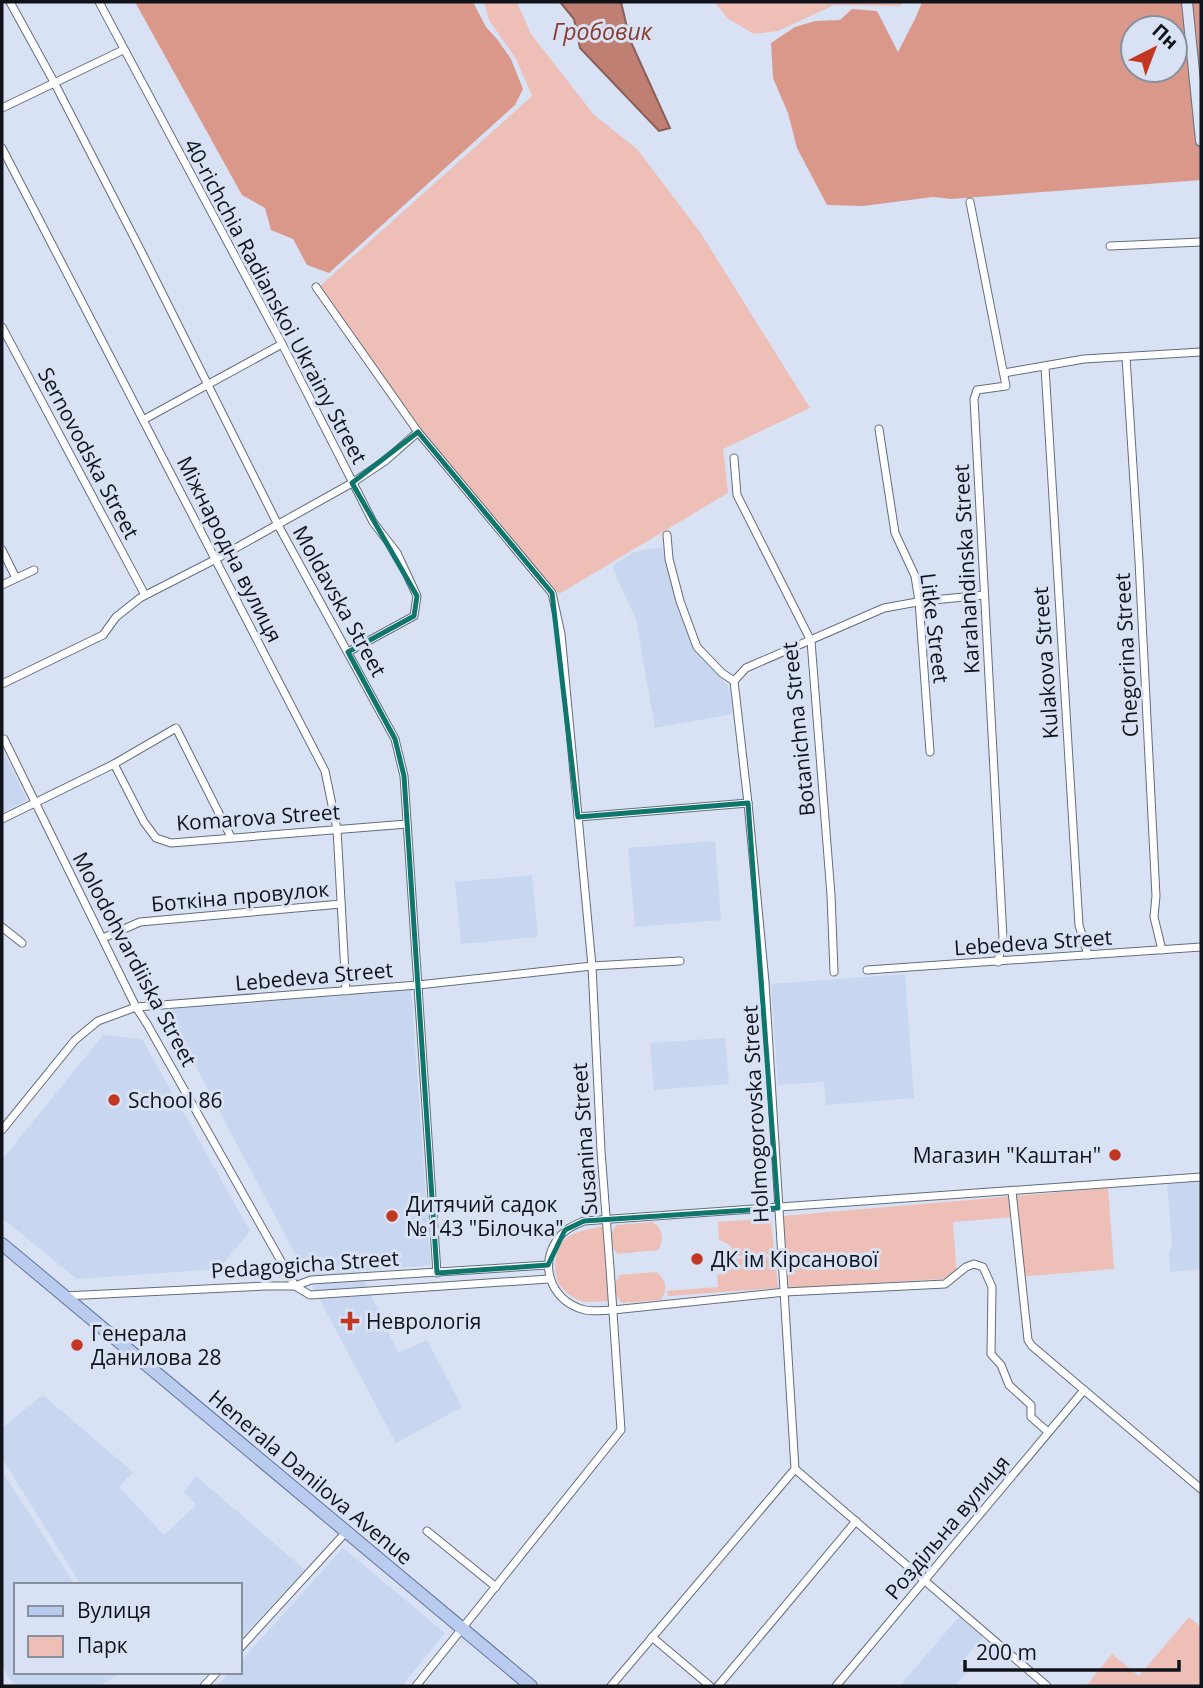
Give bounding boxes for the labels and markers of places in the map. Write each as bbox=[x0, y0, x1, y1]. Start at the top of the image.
place label: School 86 bbox=[128, 1086, 223, 1114]
marker: School 86 bbox=[106, 1092, 122, 1108]
place label: Магазин "Каштан" bbox=[913, 1141, 1101, 1169]
marker: Магазин "Каштан" bbox=[1107, 1147, 1123, 1163]
place label: Дитячий садок №143 "Білочка" bbox=[406, 1190, 564, 1242]
marker: Дитячий садок №143 "Білочка" bbox=[384, 1208, 400, 1224]
place label: ДК ім Кірсанової bbox=[711, 1245, 879, 1273]
marker: ДК ім Кірсанової bbox=[689, 1251, 705, 1267]
place label: Неврологія bbox=[366, 1307, 481, 1335]
marker: Неврологія bbox=[340, 1311, 360, 1331]
place label: Генерала Данилова 28 bbox=[91, 1319, 222, 1371]
marker: Генерала Данилова 28 bbox=[69, 1337, 85, 1353]

